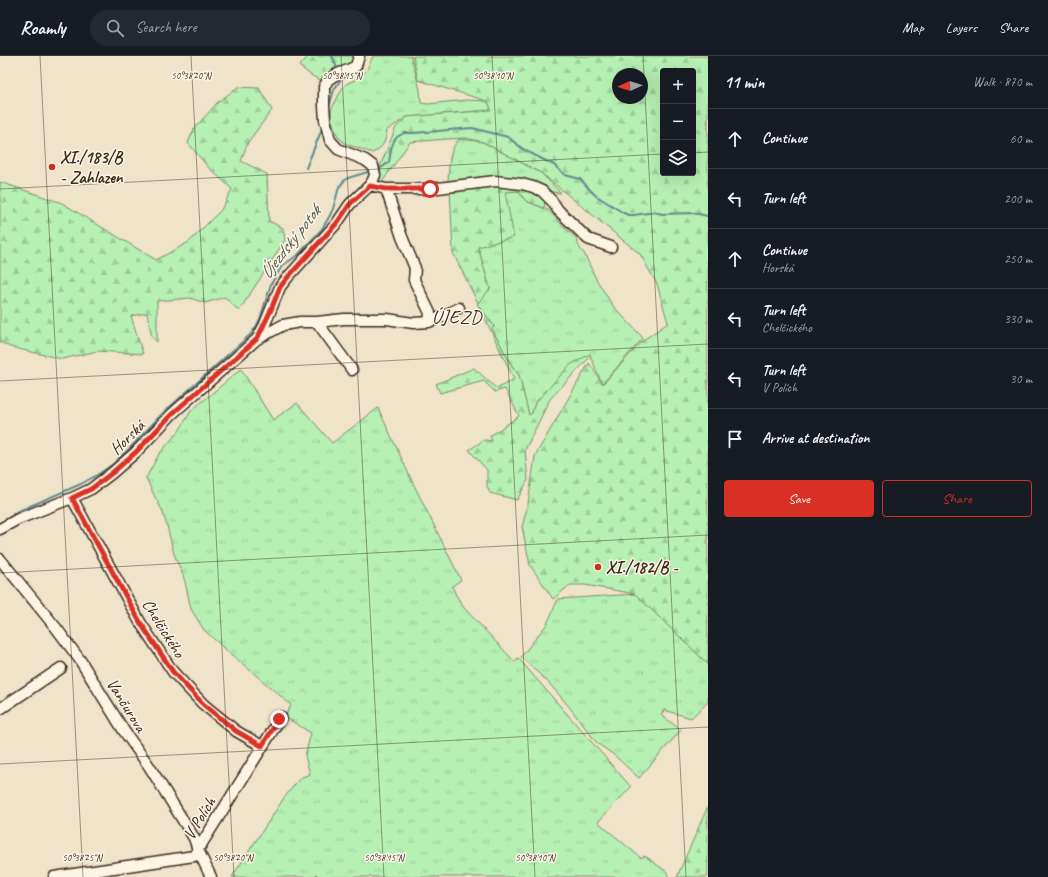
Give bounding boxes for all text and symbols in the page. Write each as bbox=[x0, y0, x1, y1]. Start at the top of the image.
search box bbox=[90, 10, 370, 46]
text: Roamly bbox=[20, 16, 66, 40]
icon: search bbox=[104, 17, 126, 39]
text: Search here bbox=[136, 18, 197, 37]
text: Map bbox=[902, 19, 924, 36]
text: Layers bbox=[946, 19, 977, 36]
text: Share bbox=[999, 19, 1028, 36]
north arrow bbox=[612, 68, 648, 104]
map controls bbox=[660, 68, 696, 176]
button: + bbox=[660, 68, 696, 104]
text: 50°38'20"N bbox=[171, 69, 213, 82]
text: 50°38'15"N bbox=[322, 69, 364, 82]
text: 50°38'10"N bbox=[473, 69, 515, 82]
text: 11 min bbox=[724, 72, 764, 93]
text: Walk · 870 m bbox=[973, 74, 1032, 90]
button: − bbox=[660, 104, 696, 140]
icon: ahead bbox=[724, 128, 746, 150]
text: Continue bbox=[762, 129, 807, 148]
text: 60 m bbox=[1010, 131, 1032, 147]
button: layers bbox=[660, 140, 696, 176]
place label: XI./183/B - Zahlazen bbox=[60, 147, 124, 188]
marker: XI./183/B - Zahlazen bbox=[47, 162, 57, 172]
route start bbox=[421, 180, 439, 198]
icon: left bbox=[724, 188, 746, 210]
text: Turn left bbox=[762, 189, 805, 208]
text: 200 m bbox=[1004, 191, 1032, 207]
water label: Újezdský potok bbox=[255, 199, 327, 283]
text: Continue bbox=[762, 241, 807, 260]
icon: ahead bbox=[724, 248, 746, 270]
text: 250 m bbox=[1004, 251, 1032, 267]
text: Horská bbox=[762, 260, 793, 276]
text: Turn left bbox=[762, 301, 805, 320]
district label: ÚJEZD bbox=[432, 305, 483, 329]
icon: left bbox=[724, 308, 746, 330]
text: 330 m bbox=[1004, 311, 1032, 327]
text: Chelčického bbox=[762, 320, 812, 336]
text: Turn left bbox=[762, 361, 805, 380]
icon: left bbox=[724, 368, 746, 390]
text: 30 m bbox=[1010, 371, 1032, 387]
text: V Polích bbox=[762, 380, 797, 396]
street label: Horská bbox=[105, 414, 151, 459]
icon: arrive bbox=[724, 428, 746, 450]
text: Arrive at destination bbox=[762, 429, 869, 448]
button: Save bbox=[724, 480, 874, 517]
button: Share bbox=[882, 480, 1032, 517]
place label: XI./182/B - bbox=[606, 557, 679, 578]
marker: XI./182/B - bbox=[593, 562, 603, 572]
street label: Chelčického bbox=[137, 595, 190, 662]
street label: Vančurova bbox=[102, 674, 152, 738]
route end bbox=[270, 710, 288, 728]
street label: V Polích bbox=[179, 792, 221, 843]
text: 50°38'25"N bbox=[62, 851, 104, 864]
text: 50°38'20"N bbox=[213, 851, 255, 864]
text: 50°38'15"N bbox=[364, 851, 406, 864]
text: 50°38'10"N bbox=[515, 851, 557, 864]

